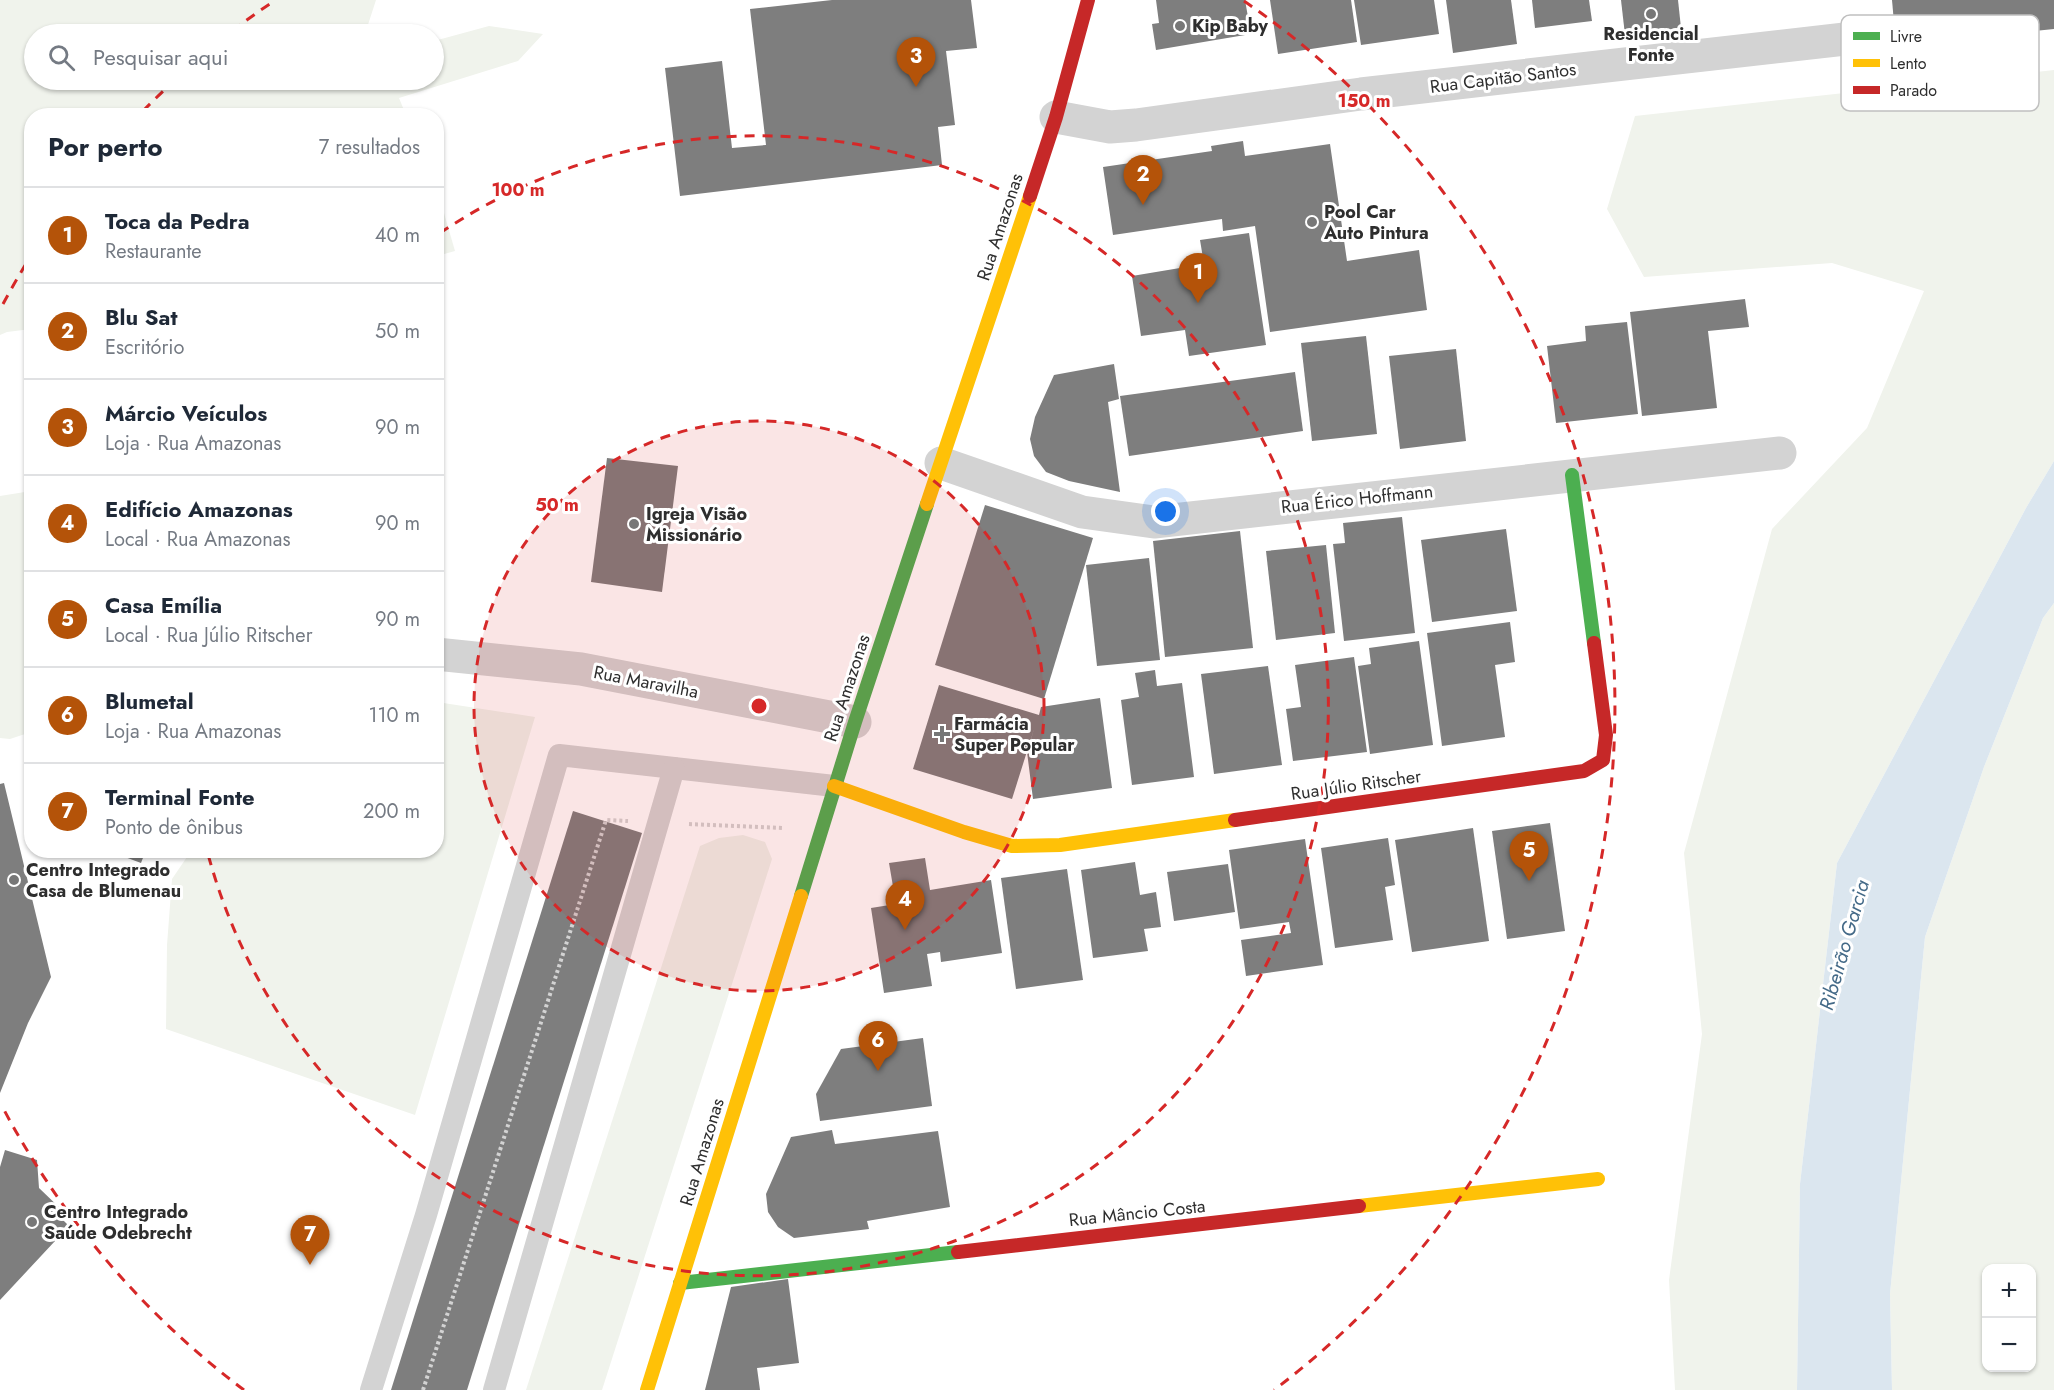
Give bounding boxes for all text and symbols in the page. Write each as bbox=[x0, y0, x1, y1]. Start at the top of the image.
marker: Residencial Fonte bbox=[1644, 7, 1658, 21]
place label: Kip Baby bbox=[1192, 13, 1269, 39]
legend bbox=[1841, 15, 2039, 111]
marker: Kip Baby bbox=[1173, 19, 1187, 33]
place label: Residencial Fonte bbox=[1603, 21, 1699, 68]
search box bbox=[24, 24, 444, 90]
text: Livre bbox=[1890, 25, 1922, 48]
pin: 3 bbox=[896, 38, 936, 87]
icon: search bbox=[45, 41, 78, 74]
text: Pesquisar aqui bbox=[93, 41, 228, 73]
text: Lento bbox=[1890, 52, 1927, 75]
street label: Rua Capitão Santos bbox=[1428, 56, 1578, 100]
text: Parado bbox=[1890, 79, 1937, 102]
text: 150 m bbox=[1338, 88, 1390, 114]
text: Por perto bbox=[48, 128, 162, 166]
text: 7 resultados bbox=[319, 133, 420, 162]
pin: 2 bbox=[1124, 156, 1162, 205]
street label: Rua Amazonas bbox=[970, 170, 1030, 284]
text: 100 m bbox=[491, 177, 545, 203]
place label: Pool Car Auto Pintura bbox=[1323, 199, 1429, 246]
text: Toca da Pedra bbox=[105, 205, 250, 237]
marker: Pool Car Auto Pintura bbox=[1305, 215, 1319, 229]
text: 1 bbox=[62, 221, 73, 250]
text: 40 m bbox=[375, 221, 420, 250]
text: Restaurante bbox=[105, 237, 202, 266]
pin: 1 bbox=[1178, 254, 1218, 303]
text: Blu Sat bbox=[105, 301, 177, 333]
text: 2 bbox=[61, 317, 74, 346]
text: 50 m bbox=[375, 317, 420, 346]
text: Escritório bbox=[105, 333, 184, 362]
text: Márcio Veículos bbox=[105, 397, 267, 429]
text: 3 bbox=[61, 413, 74, 442]
text: 90 m bbox=[375, 413, 420, 442]
text: Loja · Rua Amazonas bbox=[105, 429, 281, 458]
street label: Rua Érico Hoffmann bbox=[1280, 478, 1434, 520]
text: 50 m bbox=[535, 492, 579, 518]
text: Edifício Amazonas bbox=[105, 493, 293, 525]
your location bbox=[1151, 497, 1180, 526]
place label: Igreja Visão Missionário bbox=[646, 501, 747, 548]
text: 4 bbox=[61, 509, 74, 538]
text: 90 m bbox=[375, 509, 420, 538]
marker: Igreja Visão Missionário bbox=[627, 517, 641, 531]
text: Local · Rua Amazonas bbox=[105, 525, 290, 554]
text: Casa Emília bbox=[105, 589, 222, 621]
text: 5 bbox=[61, 605, 74, 634]
text: 90 m bbox=[375, 605, 420, 634]
text: Local · Rua Júlio Ritscher bbox=[105, 621, 313, 650]
street label: Rua Amazonas bbox=[817, 631, 877, 745]
street label: Rua Maravilha bbox=[591, 659, 701, 705]
text: Blumetal bbox=[105, 685, 194, 717]
centre of rings bbox=[749, 696, 769, 716]
text: 6 bbox=[61, 701, 74, 730]
text: 110 m bbox=[368, 701, 420, 730]
place label: Farmácia Super Popular bbox=[954, 711, 1075, 758]
text: Loja · Rua Amazonas bbox=[105, 717, 281, 746]
marker: Farmácia Super Popular bbox=[935, 727, 949, 741]
street label: Rua Júlio Ritscher bbox=[1289, 763, 1424, 807]
text: Terminal Fonte bbox=[105, 781, 255, 813]
text: 7 bbox=[61, 797, 74, 826]
text: 200 m bbox=[363, 797, 420, 826]
text: Ponto de ônibus bbox=[105, 813, 243, 842]
pin: 5 bbox=[1510, 832, 1549, 881]
place label: Centro Integrado Casa de Blumenau bbox=[26, 857, 181, 904]
marker: Centro Integrado Casa de Blumenau bbox=[7, 873, 21, 887]
water label: Ribeirão Garcia bbox=[1812, 877, 1877, 1014]
pin: 4 bbox=[886, 880, 924, 930]
pin: 6 bbox=[858, 1022, 898, 1071]
street label: Rua Amazonas bbox=[673, 1095, 731, 1209]
street label: Rua Mâncio Costa bbox=[1067, 1193, 1207, 1233]
place label: Centro Integrado Saúde Odebrecht bbox=[44, 1199, 192, 1246]
marker: Centro Integrado Saúde Odebrecht bbox=[25, 1215, 39, 1229]
pin: 7 bbox=[290, 1216, 330, 1265]
map controls bbox=[1982, 1264, 2036, 1372]
button: + bbox=[1982, 1264, 2036, 1318]
button: − bbox=[1982, 1318, 2036, 1372]

